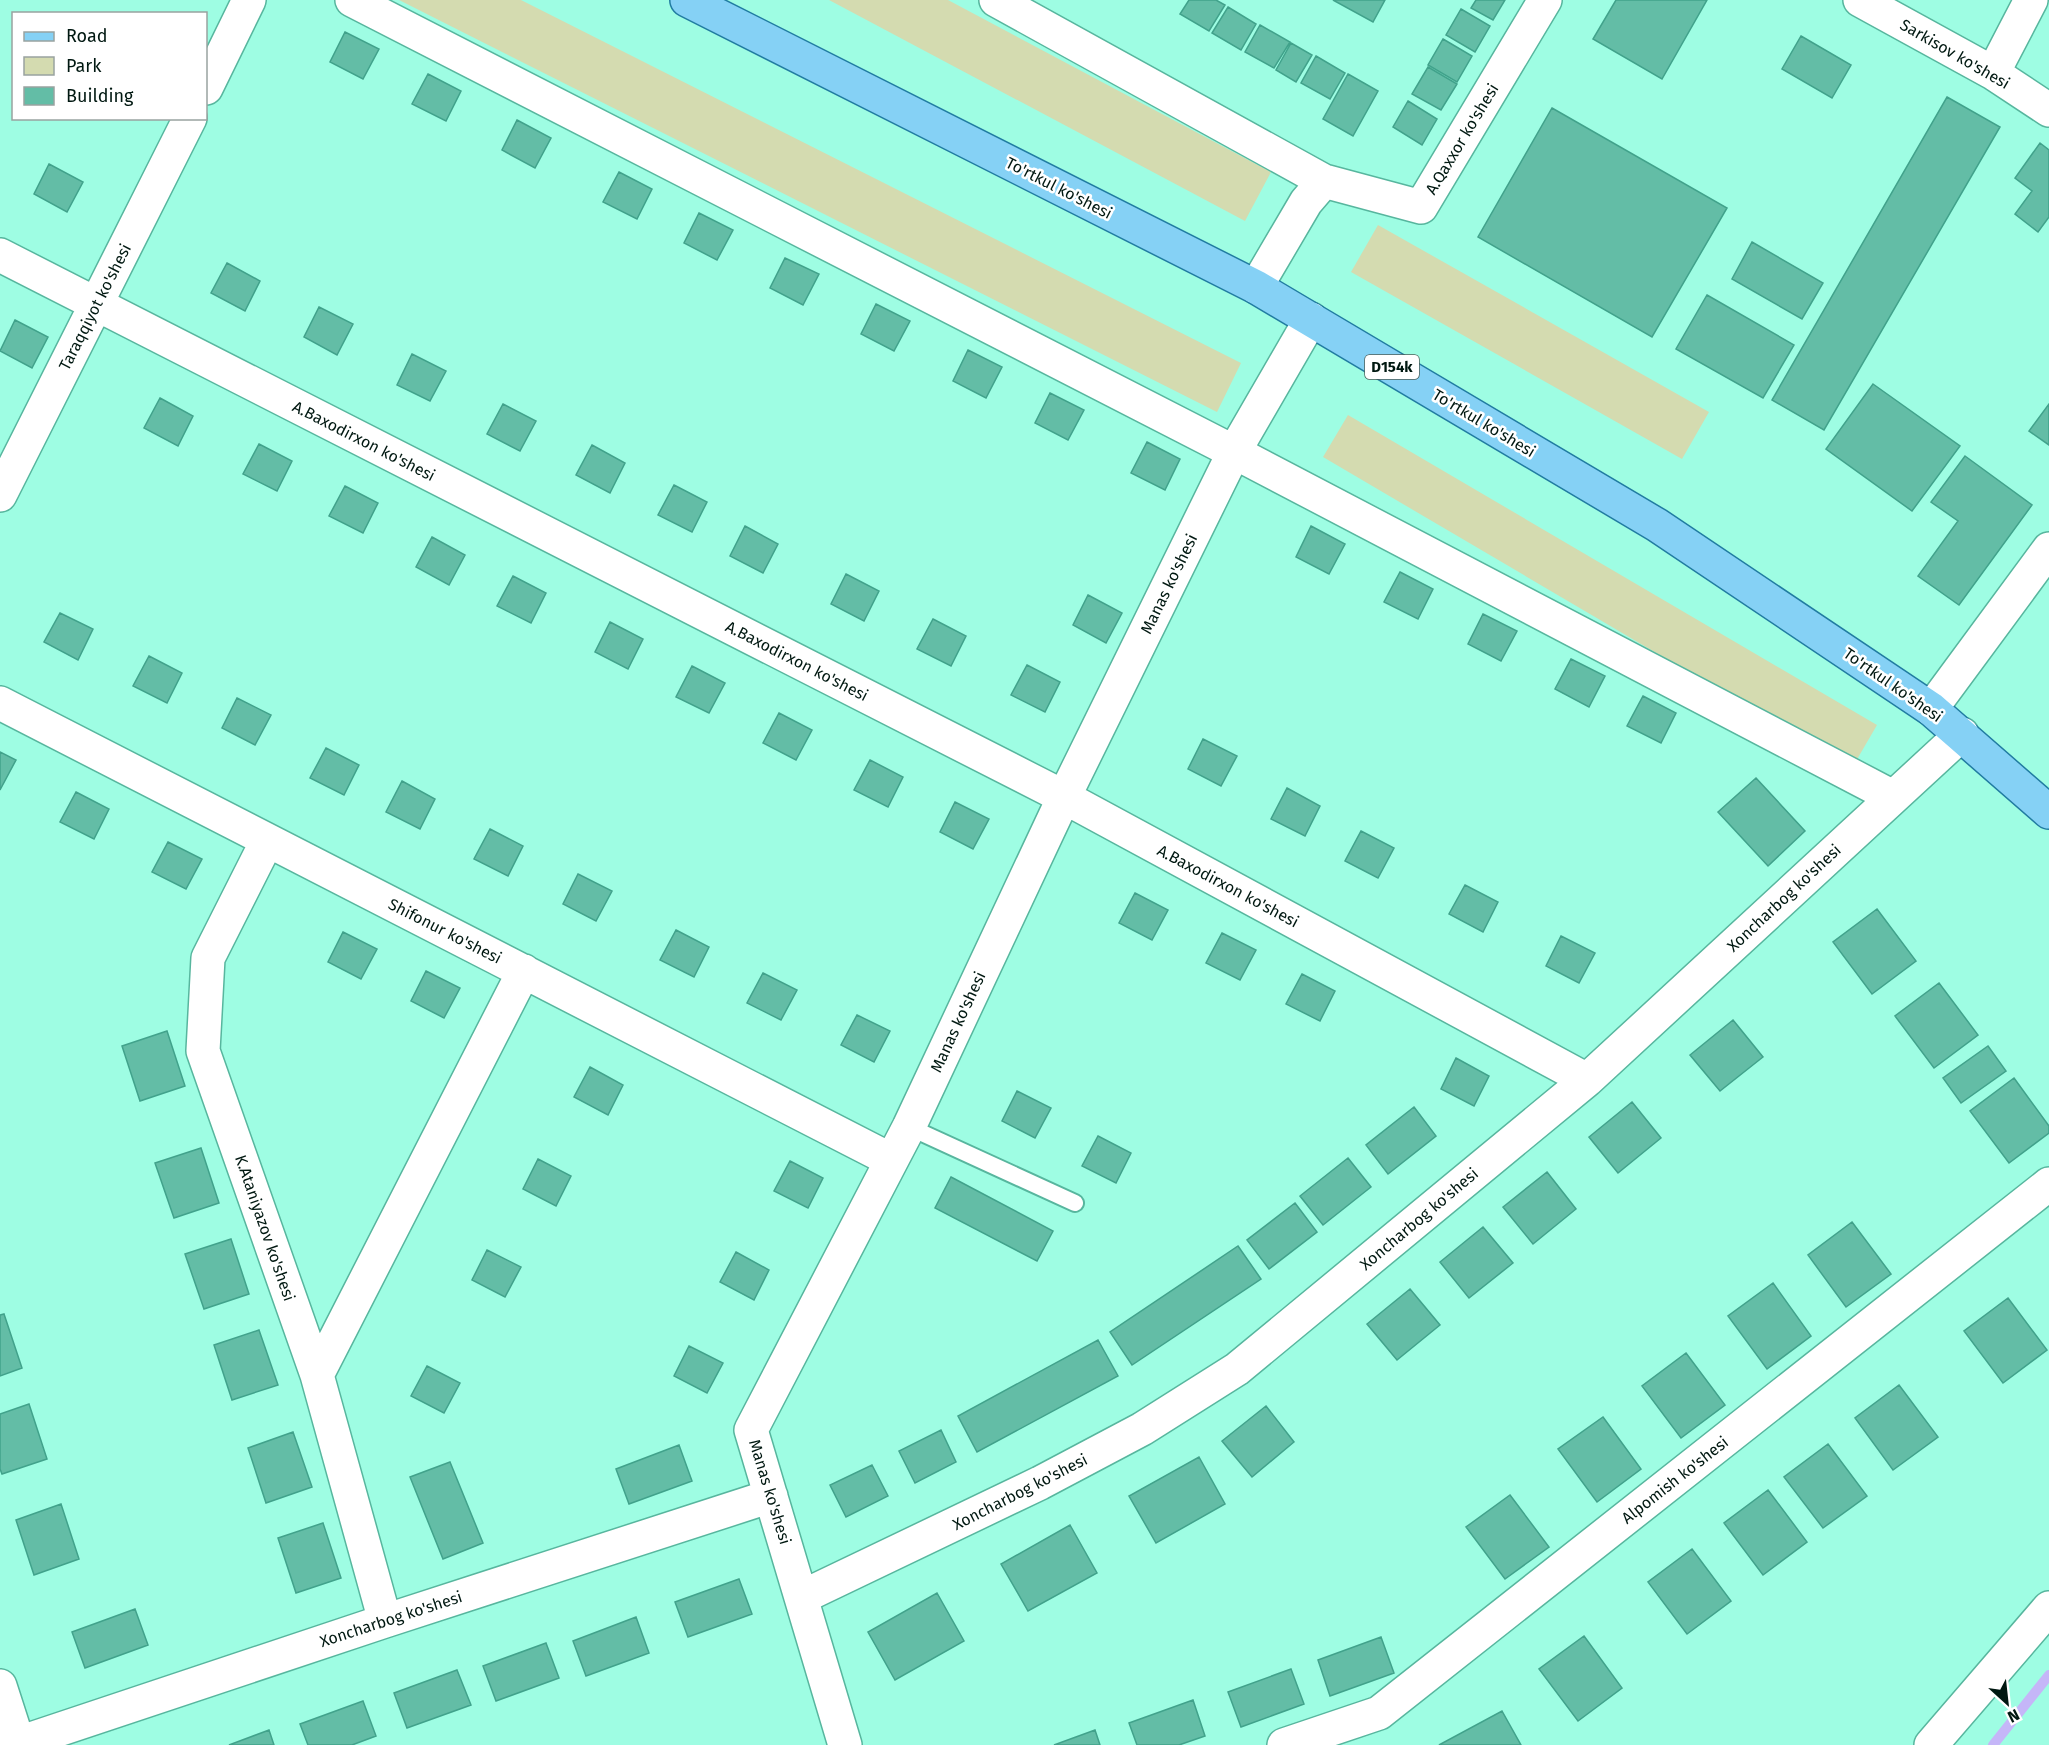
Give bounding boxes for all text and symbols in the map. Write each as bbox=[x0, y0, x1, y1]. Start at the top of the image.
legend bbox=[12, 12, 207, 120]
street label: Sarkisov ko'shesi bbox=[1897, 15, 2013, 93]
text: Road bbox=[66, 25, 108, 47]
text: Park bbox=[66, 55, 102, 77]
street label: A.Qaxxor ko'shesi bbox=[1422, 80, 1502, 198]
text: Building bbox=[66, 85, 134, 107]
street label: To'rtkul ko'shesi bbox=[1003, 153, 1115, 223]
street label: Taraqqiyot ko'shesi bbox=[55, 241, 135, 373]
road number: D154k bbox=[1365, 355, 1419, 379]
street label: To'rtkul ko'shesi bbox=[1429, 385, 1539, 461]
street label: A.Baxodirxon ko'shesi bbox=[290, 397, 438, 485]
street label: Manas ko'shesi bbox=[1137, 531, 1201, 637]
street label: A.Baxodirxon ko'shesi bbox=[723, 617, 871, 705]
street label: To'rtkul ko'shesi bbox=[1840, 644, 1946, 726]
street label: Xoncharbog ko'shesi bbox=[1723, 840, 1845, 956]
street label: A.Baxodirxon ko'shesi bbox=[1154, 841, 1302, 931]
street label: Shifonur ko'shesi bbox=[385, 894, 505, 968]
street label: Manas ko'shesi bbox=[926, 969, 990, 1075]
street label: K.Ataniyazov ko'shesi bbox=[231, 1152, 299, 1304]
street label: Xoncharbog ko'shesi bbox=[1356, 1164, 1482, 1274]
street label: Alpomish ko'shesi bbox=[1618, 1432, 1732, 1528]
street label: Manas ko'shesi bbox=[745, 1437, 795, 1547]
street label: Xoncharbog ko'shesi bbox=[949, 1450, 1091, 1534]
street label: Xoncharbog ko'shesi bbox=[317, 1587, 465, 1651]
north arrow bbox=[1977, 1673, 2037, 1733]
text: N bbox=[2005, 1705, 2023, 1727]

